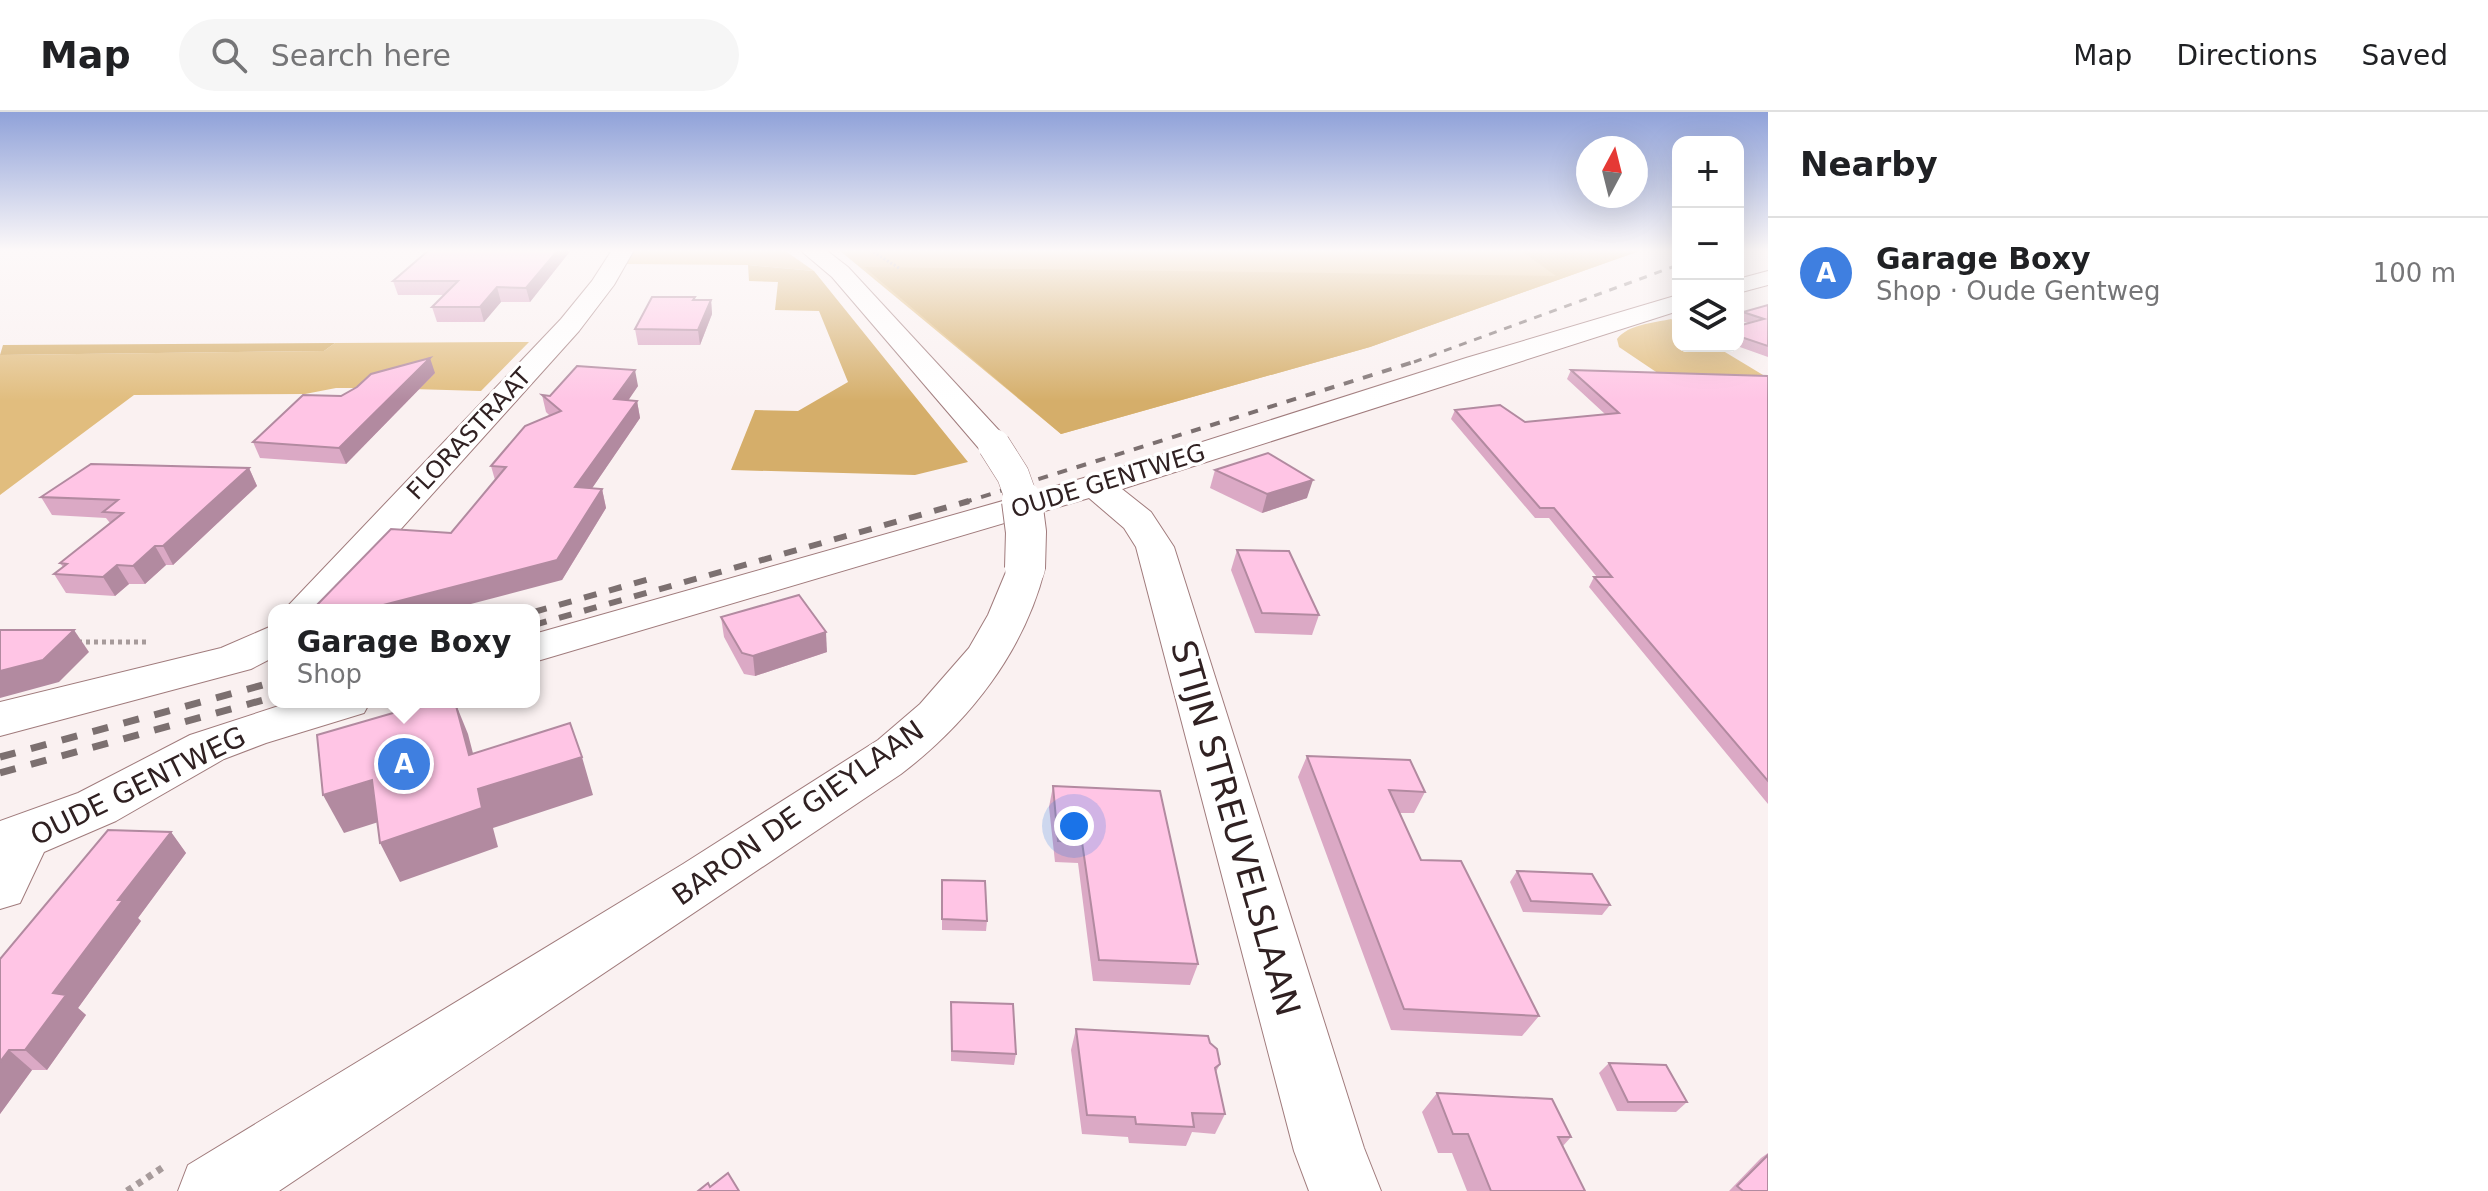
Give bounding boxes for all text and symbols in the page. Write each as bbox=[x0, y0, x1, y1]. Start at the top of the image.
search box bbox=[179, 19, 739, 91]
text: Map bbox=[40, 33, 131, 77]
icon: search bbox=[207, 33, 251, 77]
text: Search here bbox=[271, 38, 451, 73]
text: Map bbox=[2073, 39, 2132, 72]
text: Directions bbox=[2176, 39, 2317, 72]
text: Saved bbox=[2361, 39, 2448, 72]
north arrow bbox=[1576, 136, 1648, 208]
map controls bbox=[1672, 136, 1744, 352]
button: + bbox=[1672, 136, 1744, 208]
text: Nearby bbox=[1800, 144, 1938, 184]
button: − bbox=[1672, 208, 1744, 280]
text: Garage Boxy bbox=[1876, 241, 2091, 276]
text: A bbox=[1816, 258, 1836, 288]
text: 100 m bbox=[2373, 258, 2456, 288]
text: Shop · Oude Gentweg bbox=[1876, 276, 2160, 306]
button: layers bbox=[1672, 280, 1744, 352]
street label: FLORASTRAAT bbox=[401, 362, 537, 505]
street label: OUDE GENTWEG bbox=[1008, 438, 1208, 524]
popup bbox=[268, 604, 540, 708]
text: Garage Boxy bbox=[297, 624, 511, 659]
street label: STIJN STREUVELSLAAN bbox=[1163, 636, 1309, 1020]
text: Shop bbox=[297, 659, 362, 689]
street label: BARON DE GIEYLAAN bbox=[666, 714, 930, 912]
street label: OUDE GENTWEG bbox=[25, 720, 251, 852]
pin: A bbox=[378, 734, 430, 794]
your location bbox=[1054, 806, 1094, 846]

